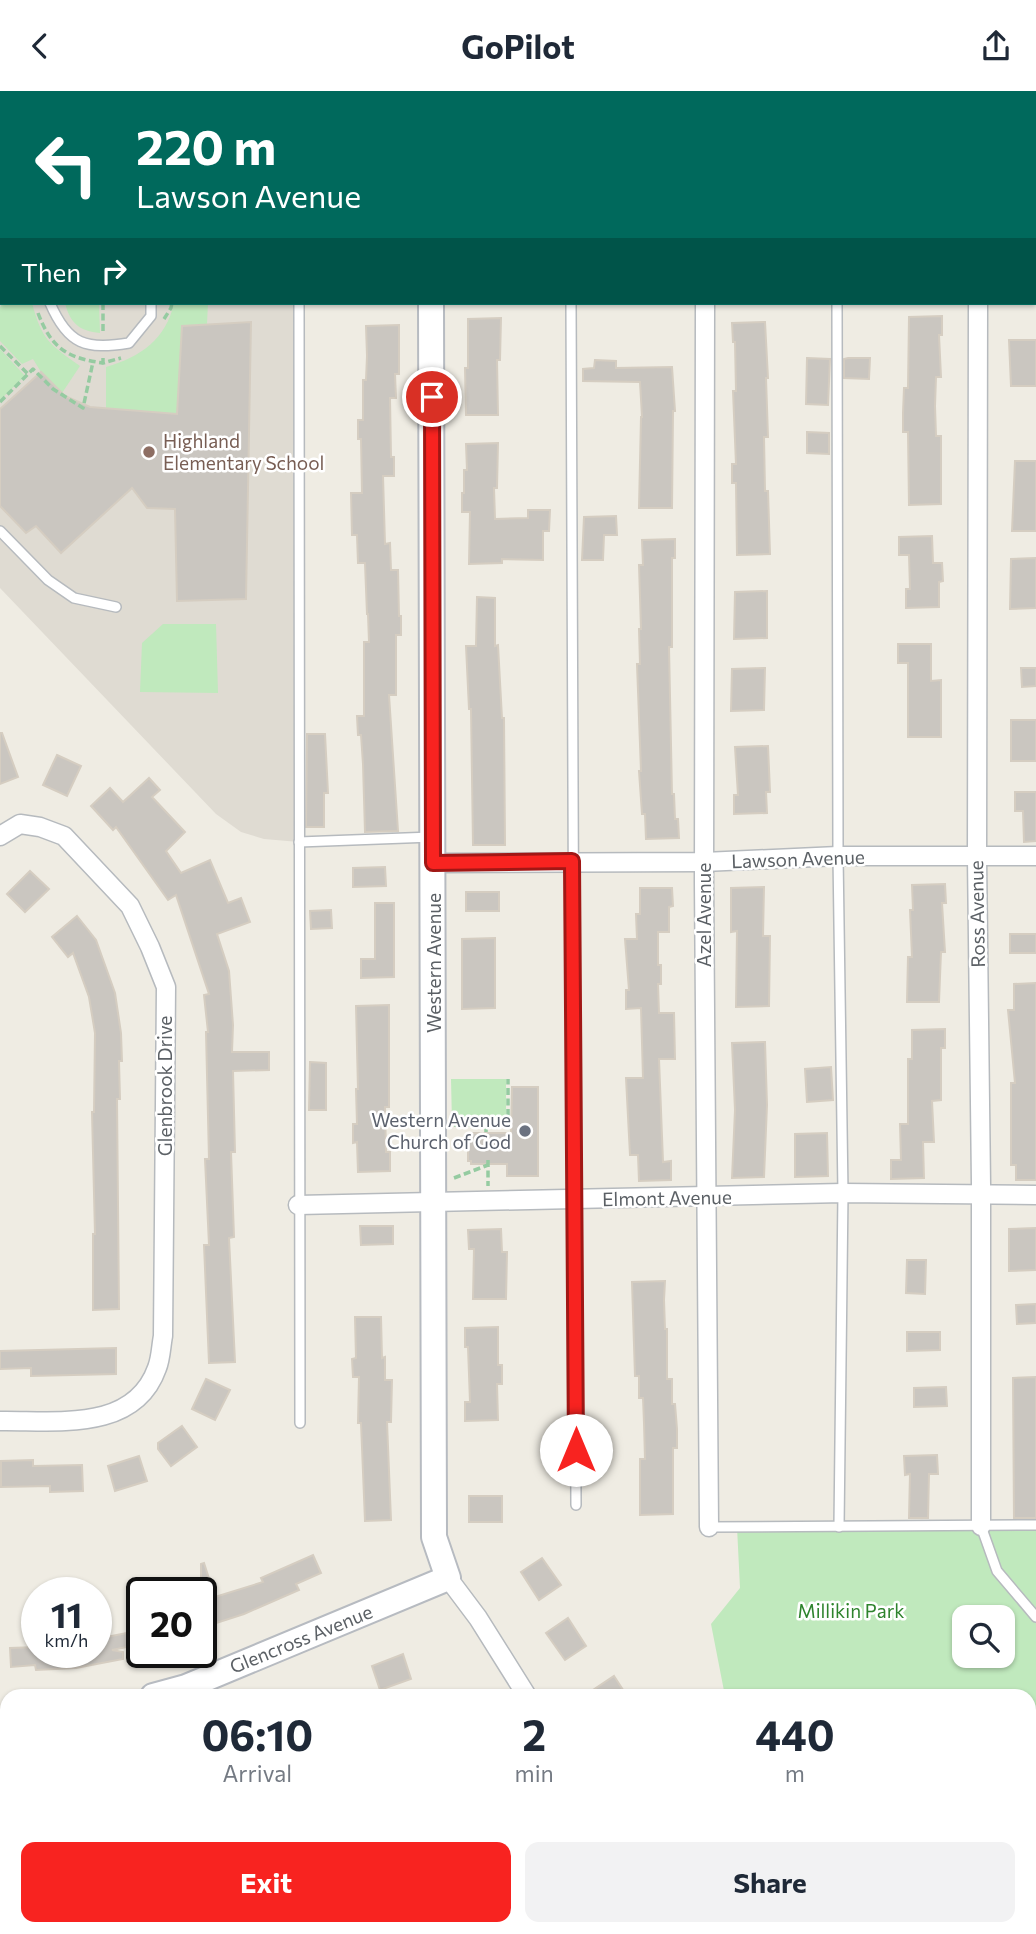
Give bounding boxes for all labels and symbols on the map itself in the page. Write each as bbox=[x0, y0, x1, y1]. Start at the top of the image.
pin bbox=[402, 367, 462, 427]
place label: Highland Elementary School bbox=[163, 429, 324, 474]
marker: Highland Elementary School bbox=[141, 444, 157, 460]
street label: Lawson Avenue bbox=[731, 845, 865, 872]
street label: Ross Avenue bbox=[964, 860, 989, 968]
street label: Azel Avenue bbox=[692, 863, 715, 967]
street label: Western Avenue bbox=[422, 893, 445, 1033]
street label: Glenbrook Drive bbox=[153, 1016, 176, 1156]
place label: Western Avenue Church of God bbox=[371, 1108, 511, 1153]
marker: Western Avenue Church of God bbox=[517, 1123, 533, 1139]
street label: Elmont Avenue bbox=[602, 1185, 732, 1210]
position arrow bbox=[539, 1413, 613, 1487]
speed limit sign: 20 bbox=[126, 1577, 217, 1668]
street label: Glencross Avenue bbox=[226, 1599, 375, 1678]
park label: Millikin Park bbox=[797, 1599, 905, 1622]

